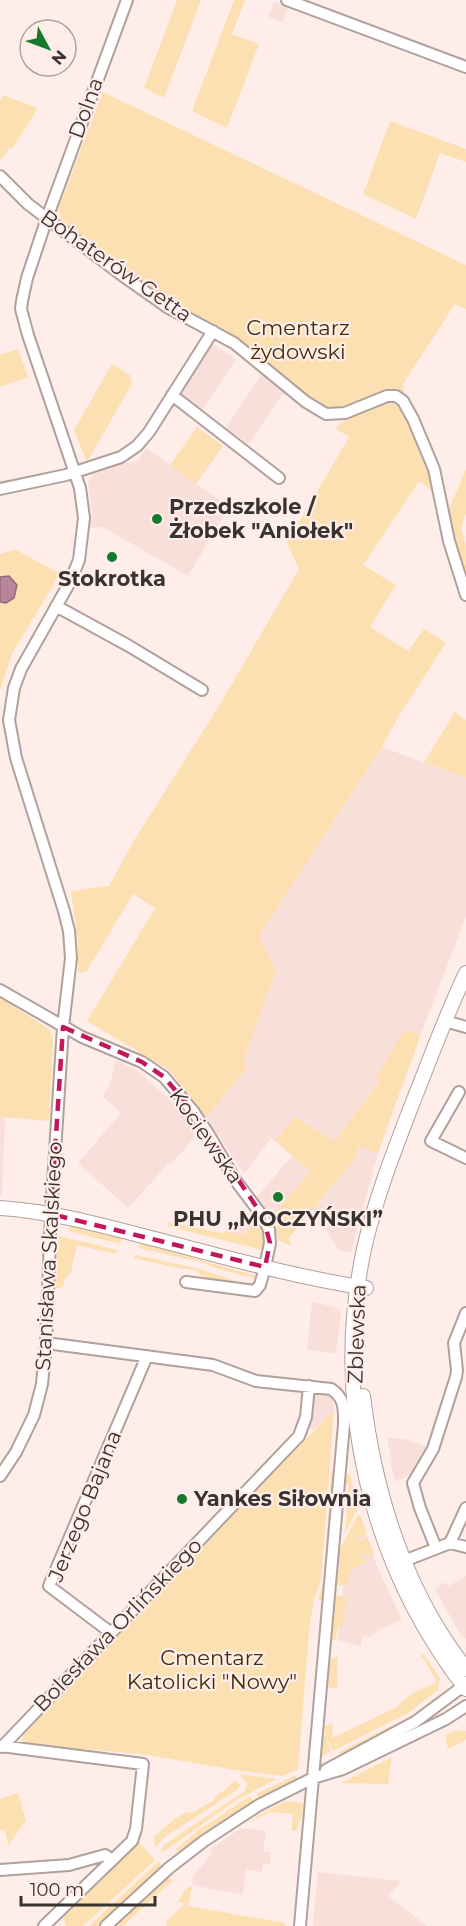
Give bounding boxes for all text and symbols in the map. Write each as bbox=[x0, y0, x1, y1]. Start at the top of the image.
north arrow bbox=[18, 18, 78, 78]
text: N bbox=[48, 46, 70, 69]
street label: Dolna bbox=[63, 74, 108, 142]
street label: Bohaterów Getta bbox=[36, 204, 197, 327]
park label: Cmentarz żydowski bbox=[246, 315, 350, 364]
place label: Przedszkole / Żłobek "Aniołek" bbox=[169, 494, 353, 543]
marker: Przedszkole / Żłobek "Aniołek" bbox=[150, 512, 164, 526]
marker: Stokrotka bbox=[105, 550, 119, 564]
place label: Stokrotka bbox=[58, 566, 166, 591]
street label: Kociewska bbox=[164, 1083, 248, 1188]
street label: Stanisława Skalskiego bbox=[30, 1141, 67, 1371]
marker: PHU ,,MOCZYŃSKI” bbox=[271, 1190, 285, 1204]
place label: PHU ,,MOCZYŃSKI” bbox=[173, 1206, 383, 1231]
street label: Zblewska bbox=[342, 1284, 371, 1384]
street label: Jerzego Bajana bbox=[42, 1427, 126, 1586]
place label: Yankes Siłownia bbox=[193, 1486, 371, 1511]
marker: Yankes Siłownia bbox=[175, 1492, 189, 1506]
street label: Bolesława Orlińskiego bbox=[28, 1533, 207, 1717]
park label: Cmentarz Katolicki "Nowy" bbox=[127, 1645, 297, 1694]
scale bar bbox=[21, 1869, 154, 1907]
text: 100 m bbox=[30, 1879, 84, 1901]

